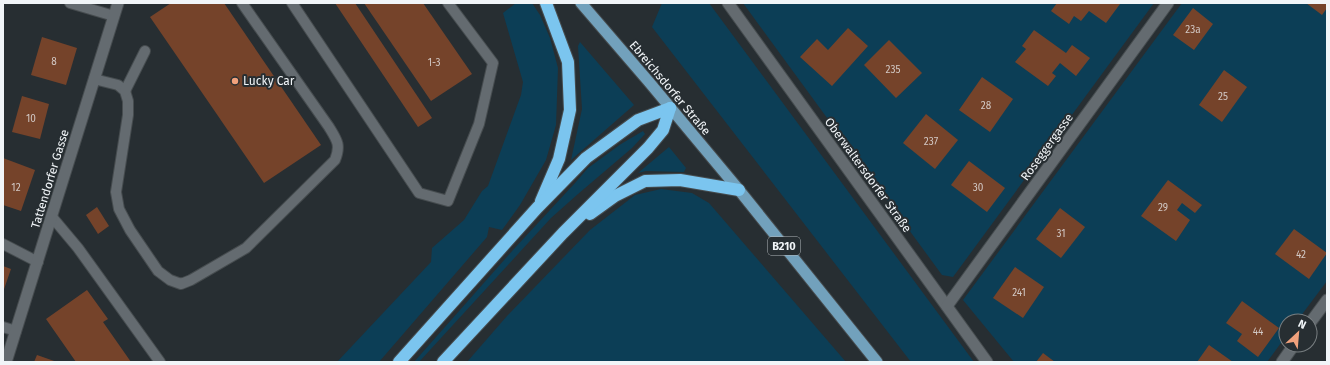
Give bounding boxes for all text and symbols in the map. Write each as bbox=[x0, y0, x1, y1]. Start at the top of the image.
house number: 23a bbox=[1185, 24, 1201, 36]
street label: Ebreichsdorfer Straße bbox=[627, 38, 713, 138]
house number: 8 bbox=[51, 56, 57, 68]
house number: 1-3 bbox=[428, 57, 440, 69]
house number: 235 bbox=[886, 64, 900, 76]
place label: Lucky Car bbox=[243, 74, 295, 88]
marker: Lucky Car bbox=[230, 76, 240, 86]
house number: 25 bbox=[1218, 91, 1228, 103]
house number: 28 bbox=[981, 100, 992, 112]
street label: Roseggergasse bbox=[1018, 111, 1076, 183]
house number: 10 bbox=[26, 113, 36, 125]
street label: Oberwaltersdorfer Straße bbox=[822, 115, 914, 235]
street label: Tattendorfer Gasse bbox=[28, 128, 72, 230]
house number: 237 bbox=[924, 136, 939, 148]
house number: 12 bbox=[11, 182, 21, 194]
house number: 30 bbox=[973, 182, 984, 194]
house number: 29 bbox=[1158, 202, 1168, 214]
house number: 31 bbox=[1056, 228, 1066, 240]
road number: B210 bbox=[768, 237, 800, 255]
house number: 42 bbox=[1296, 249, 1306, 261]
house number: 241 bbox=[1012, 287, 1026, 299]
north arrow bbox=[1278, 313, 1318, 353]
text: N bbox=[1296, 317, 1308, 332]
house number: 44 bbox=[1253, 326, 1264, 338]

